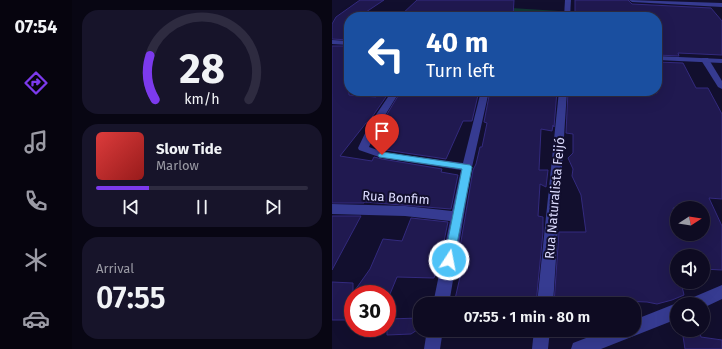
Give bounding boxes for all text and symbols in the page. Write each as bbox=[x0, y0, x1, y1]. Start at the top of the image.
text: 07:54 bbox=[15, 16, 57, 38]
text: 40 m bbox=[426, 26, 489, 59]
icon: left bbox=[360, 28, 412, 80]
text: 28 bbox=[179, 44, 225, 94]
text: Turn left bbox=[426, 60, 495, 82]
icon: directions bbox=[22, 69, 50, 97]
text: km/h bbox=[184, 91, 220, 108]
pin bbox=[365, 114, 399, 155]
icon: arrive bbox=[371, 120, 393, 142]
icon: music bbox=[22, 128, 50, 156]
street label: Rua Naturalista Feijó bbox=[542, 136, 567, 260]
text: Slow Tide bbox=[156, 140, 222, 158]
text: Marlow bbox=[156, 158, 199, 173]
icon: phone bbox=[22, 187, 50, 215]
street label: Rua Bonfim bbox=[362, 188, 430, 207]
icon: previous bbox=[120, 196, 142, 218]
icon: pause bbox=[191, 196, 213, 218]
icon: next bbox=[262, 196, 284, 218]
north arrow bbox=[670, 201, 710, 241]
map controls bbox=[670, 201, 710, 337]
position arrow bbox=[428, 239, 470, 281]
icon: climate bbox=[22, 246, 50, 274]
button: sound bbox=[670, 249, 710, 289]
text: Arrival bbox=[96, 261, 134, 276]
text: 07:55 bbox=[96, 280, 166, 316]
speed limit sign: 30 bbox=[344, 285, 396, 337]
button: search bbox=[670, 297, 710, 337]
icon: car bbox=[22, 305, 50, 333]
text: 07:55 · 1 min · 80 m bbox=[464, 308, 590, 326]

